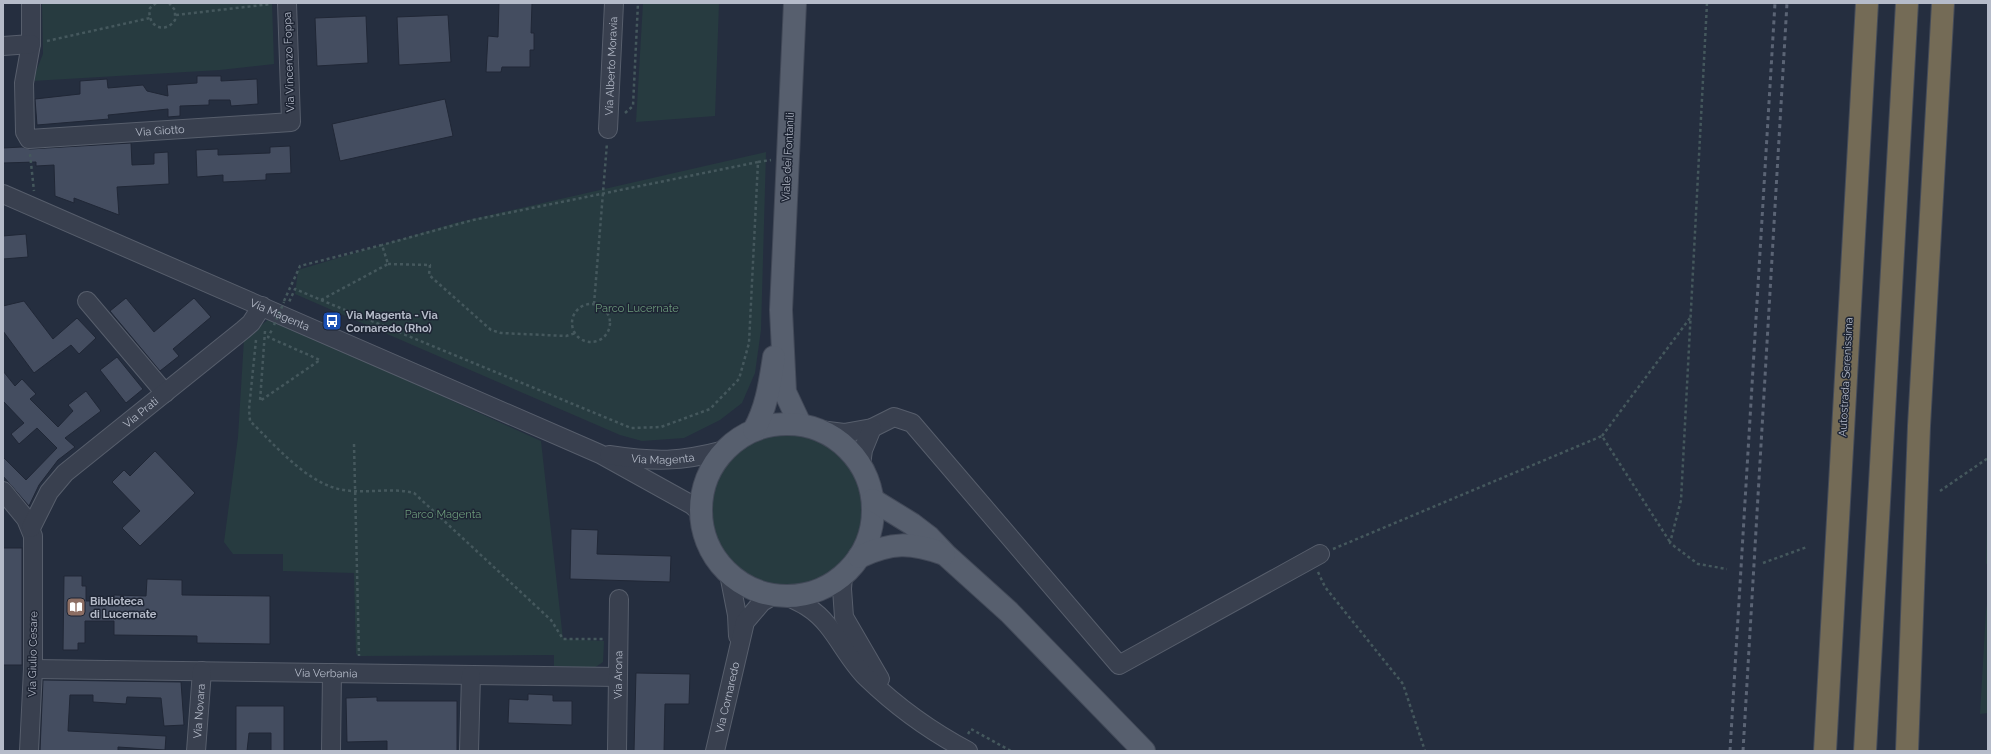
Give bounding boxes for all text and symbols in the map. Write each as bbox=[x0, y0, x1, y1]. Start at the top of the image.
street label: Via Vincenzo Foppa bbox=[281, 12, 297, 112]
street label: Via Alberto Moravia bbox=[602, 16, 620, 116]
street label: Viale dei Fontanili bbox=[779, 112, 797, 202]
street label: Via Giotto bbox=[135, 122, 185, 139]
street label: Via Magenta bbox=[248, 296, 312, 333]
park label: Parco Lucernate bbox=[595, 302, 679, 315]
place label: Via Magenta - Via Cornaredo (Rho) bbox=[346, 309, 438, 335]
bus stop icon: Via Magenta - Via Cornaredo (Rho) bbox=[321, 310, 343, 332]
street label: Autostrada Serenissima bbox=[1836, 317, 1856, 437]
street label: Via Prati bbox=[120, 394, 161, 430]
street label: Via Magenta bbox=[630, 450, 695, 466]
park label: Parco Magenta bbox=[405, 508, 481, 521]
place label: Biblioteca di Lucernate bbox=[90, 595, 157, 621]
library icon: Biblioteca di Lucernate bbox=[65, 596, 87, 618]
street label: Via Giulio Cesare bbox=[26, 611, 40, 697]
street label: Via Arona bbox=[611, 651, 625, 699]
street label: Via Cornaredo bbox=[713, 660, 742, 734]
street label: Via Verbania bbox=[294, 666, 358, 680]
street label: Via Novara bbox=[190, 683, 208, 739]

